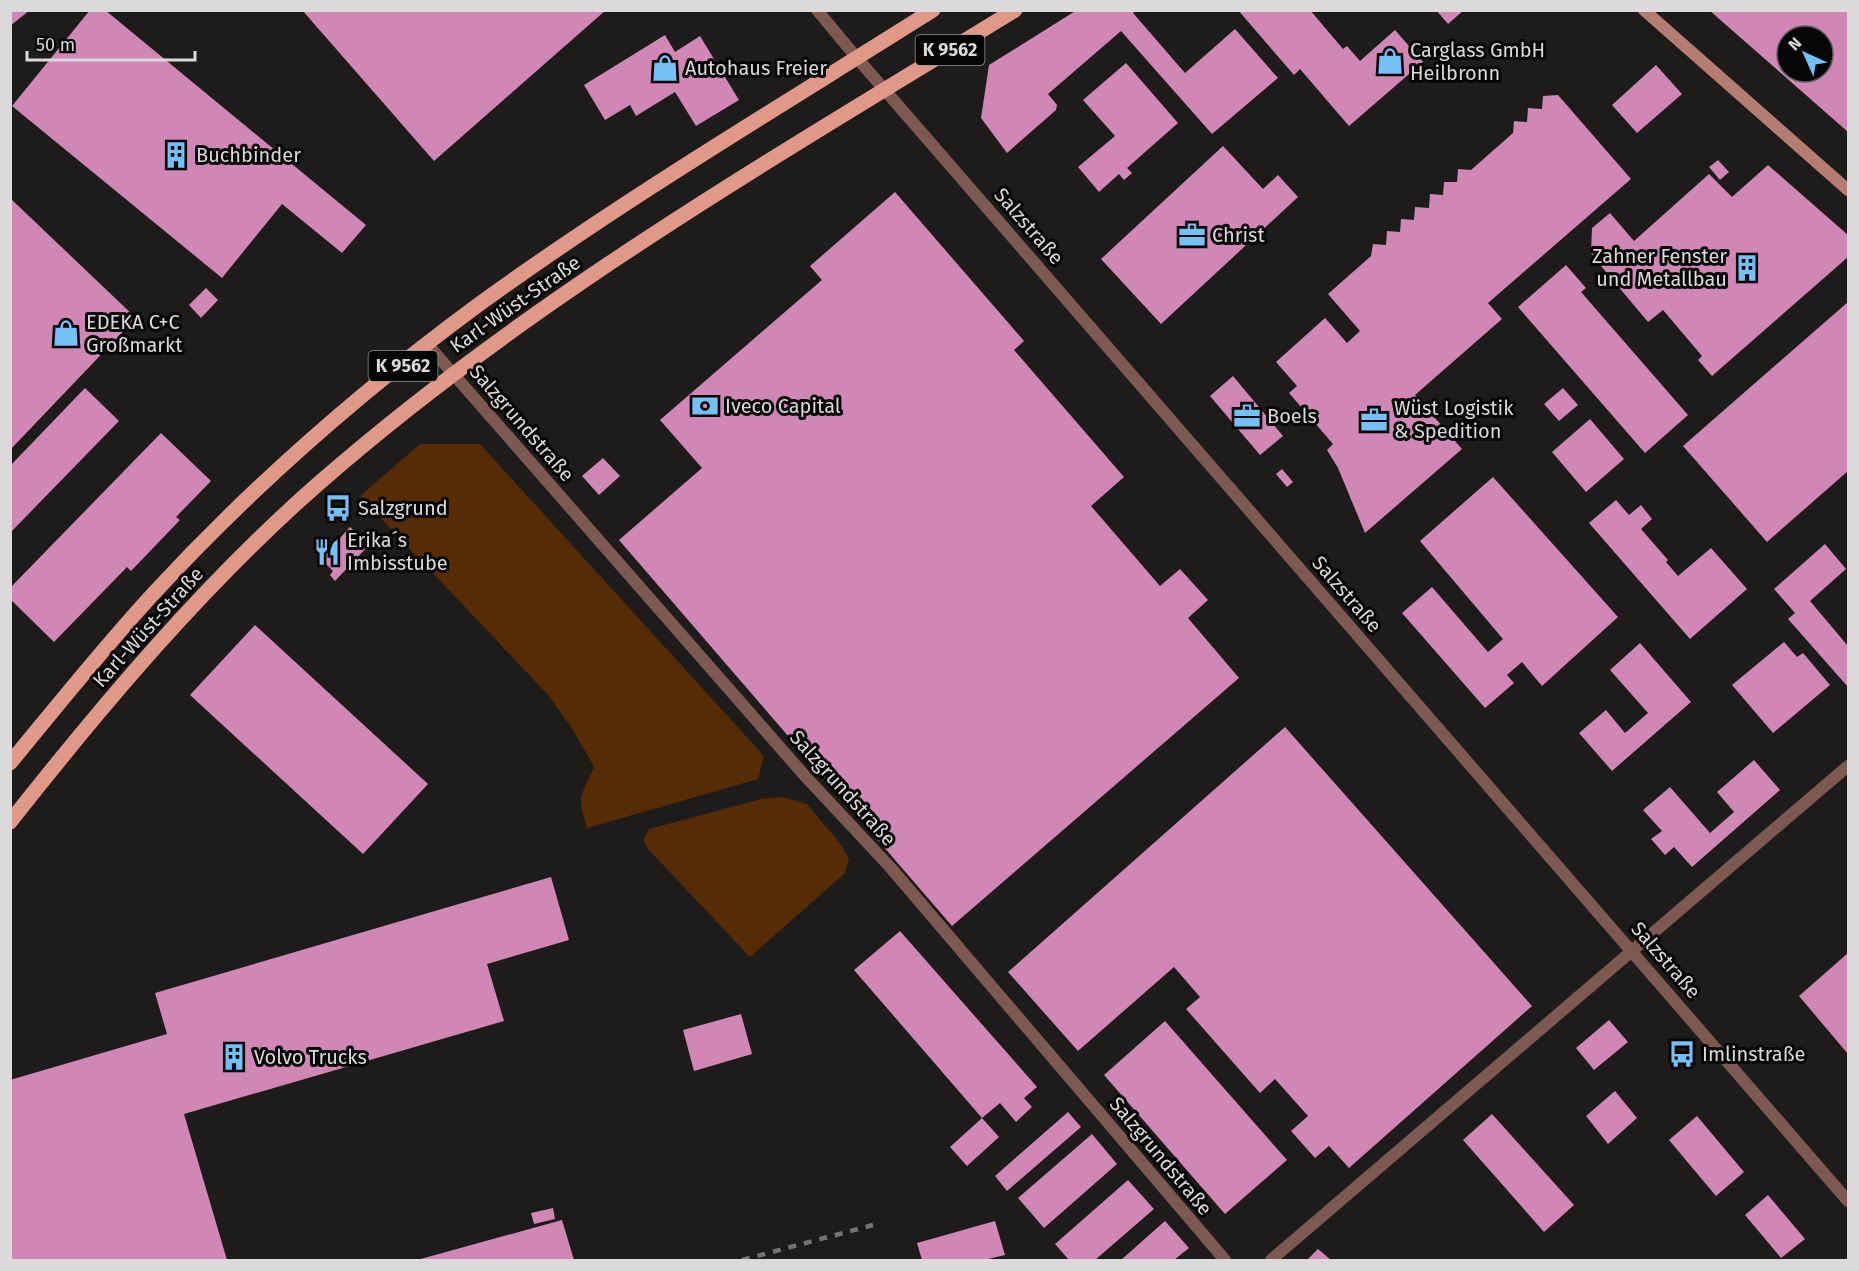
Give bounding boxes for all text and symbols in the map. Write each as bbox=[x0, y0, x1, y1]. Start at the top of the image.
scale bar bbox=[27, 24, 195, 62]
north arrow bbox=[1775, 24, 1835, 84]
text: N bbox=[1784, 33, 1805, 54]
text: 50 m bbox=[36, 34, 75, 56]
road number: K 9562 bbox=[916, 35, 984, 65]
place label: Carglass GmbH Heilbronn bbox=[1410, 38, 1545, 85]
shop icon: Carglass GmbH Heilbronn bbox=[1375, 46, 1405, 76]
shop icon: Autohaus Freier bbox=[650, 53, 680, 83]
place label: Autohaus Freier bbox=[685, 56, 827, 80]
building icon: Buchbinder bbox=[161, 140, 191, 170]
place label: Buchbinder bbox=[196, 143, 301, 167]
street label: Salzstraße bbox=[989, 183, 1069, 269]
office icon: Christ bbox=[1177, 220, 1207, 250]
place label: Christ bbox=[1212, 223, 1265, 247]
place label: Zahner Fenster und Metallbau bbox=[1592, 244, 1727, 291]
street label: Karl-Wüst-Straße bbox=[445, 250, 585, 358]
building icon: Zahner Fenster und Metallbau bbox=[1732, 253, 1762, 283]
place label: EDEKA C+C Großmarkt bbox=[86, 310, 183, 357]
shop icon: EDEKA C+C Großmarkt bbox=[51, 318, 81, 348]
road number: K 9562 bbox=[368, 351, 438, 381]
street label: Salzgrundstraße bbox=[465, 360, 579, 486]
bank icon: Iveco Capital bbox=[690, 391, 720, 421]
place label: Iveco Capital bbox=[725, 394, 841, 418]
place label: Wüst Logistik & Spedition bbox=[1394, 396, 1514, 443]
office icon: Boels bbox=[1232, 401, 1262, 431]
place label: Boels bbox=[1267, 404, 1317, 428]
office icon: Wüst Logistik & Spedition bbox=[1359, 405, 1389, 435]
bus stop icon: Salzgrund bbox=[323, 493, 353, 523]
place label: Salzgrund bbox=[358, 496, 448, 520]
place label: Erika´s Imbisstube bbox=[347, 528, 448, 575]
restaurant icon: Erika´s Imbisstube bbox=[312, 537, 342, 567]
street label: Salzstraße bbox=[1307, 551, 1387, 637]
street label: Karl-Wüst-Straße bbox=[88, 562, 208, 692]
street label: Salzgrundstraße bbox=[785, 725, 901, 851]
street label: Salzstraße bbox=[1626, 917, 1706, 1003]
bus stop icon: Imlinstraße bbox=[1667, 1039, 1697, 1069]
building icon: Volvo Trucks bbox=[219, 1042, 249, 1072]
place label: Imlinstraße bbox=[1702, 1042, 1805, 1066]
place label: Volvo Trucks bbox=[254, 1045, 367, 1069]
street label: Salzgrundstraße bbox=[1105, 1092, 1217, 1220]

